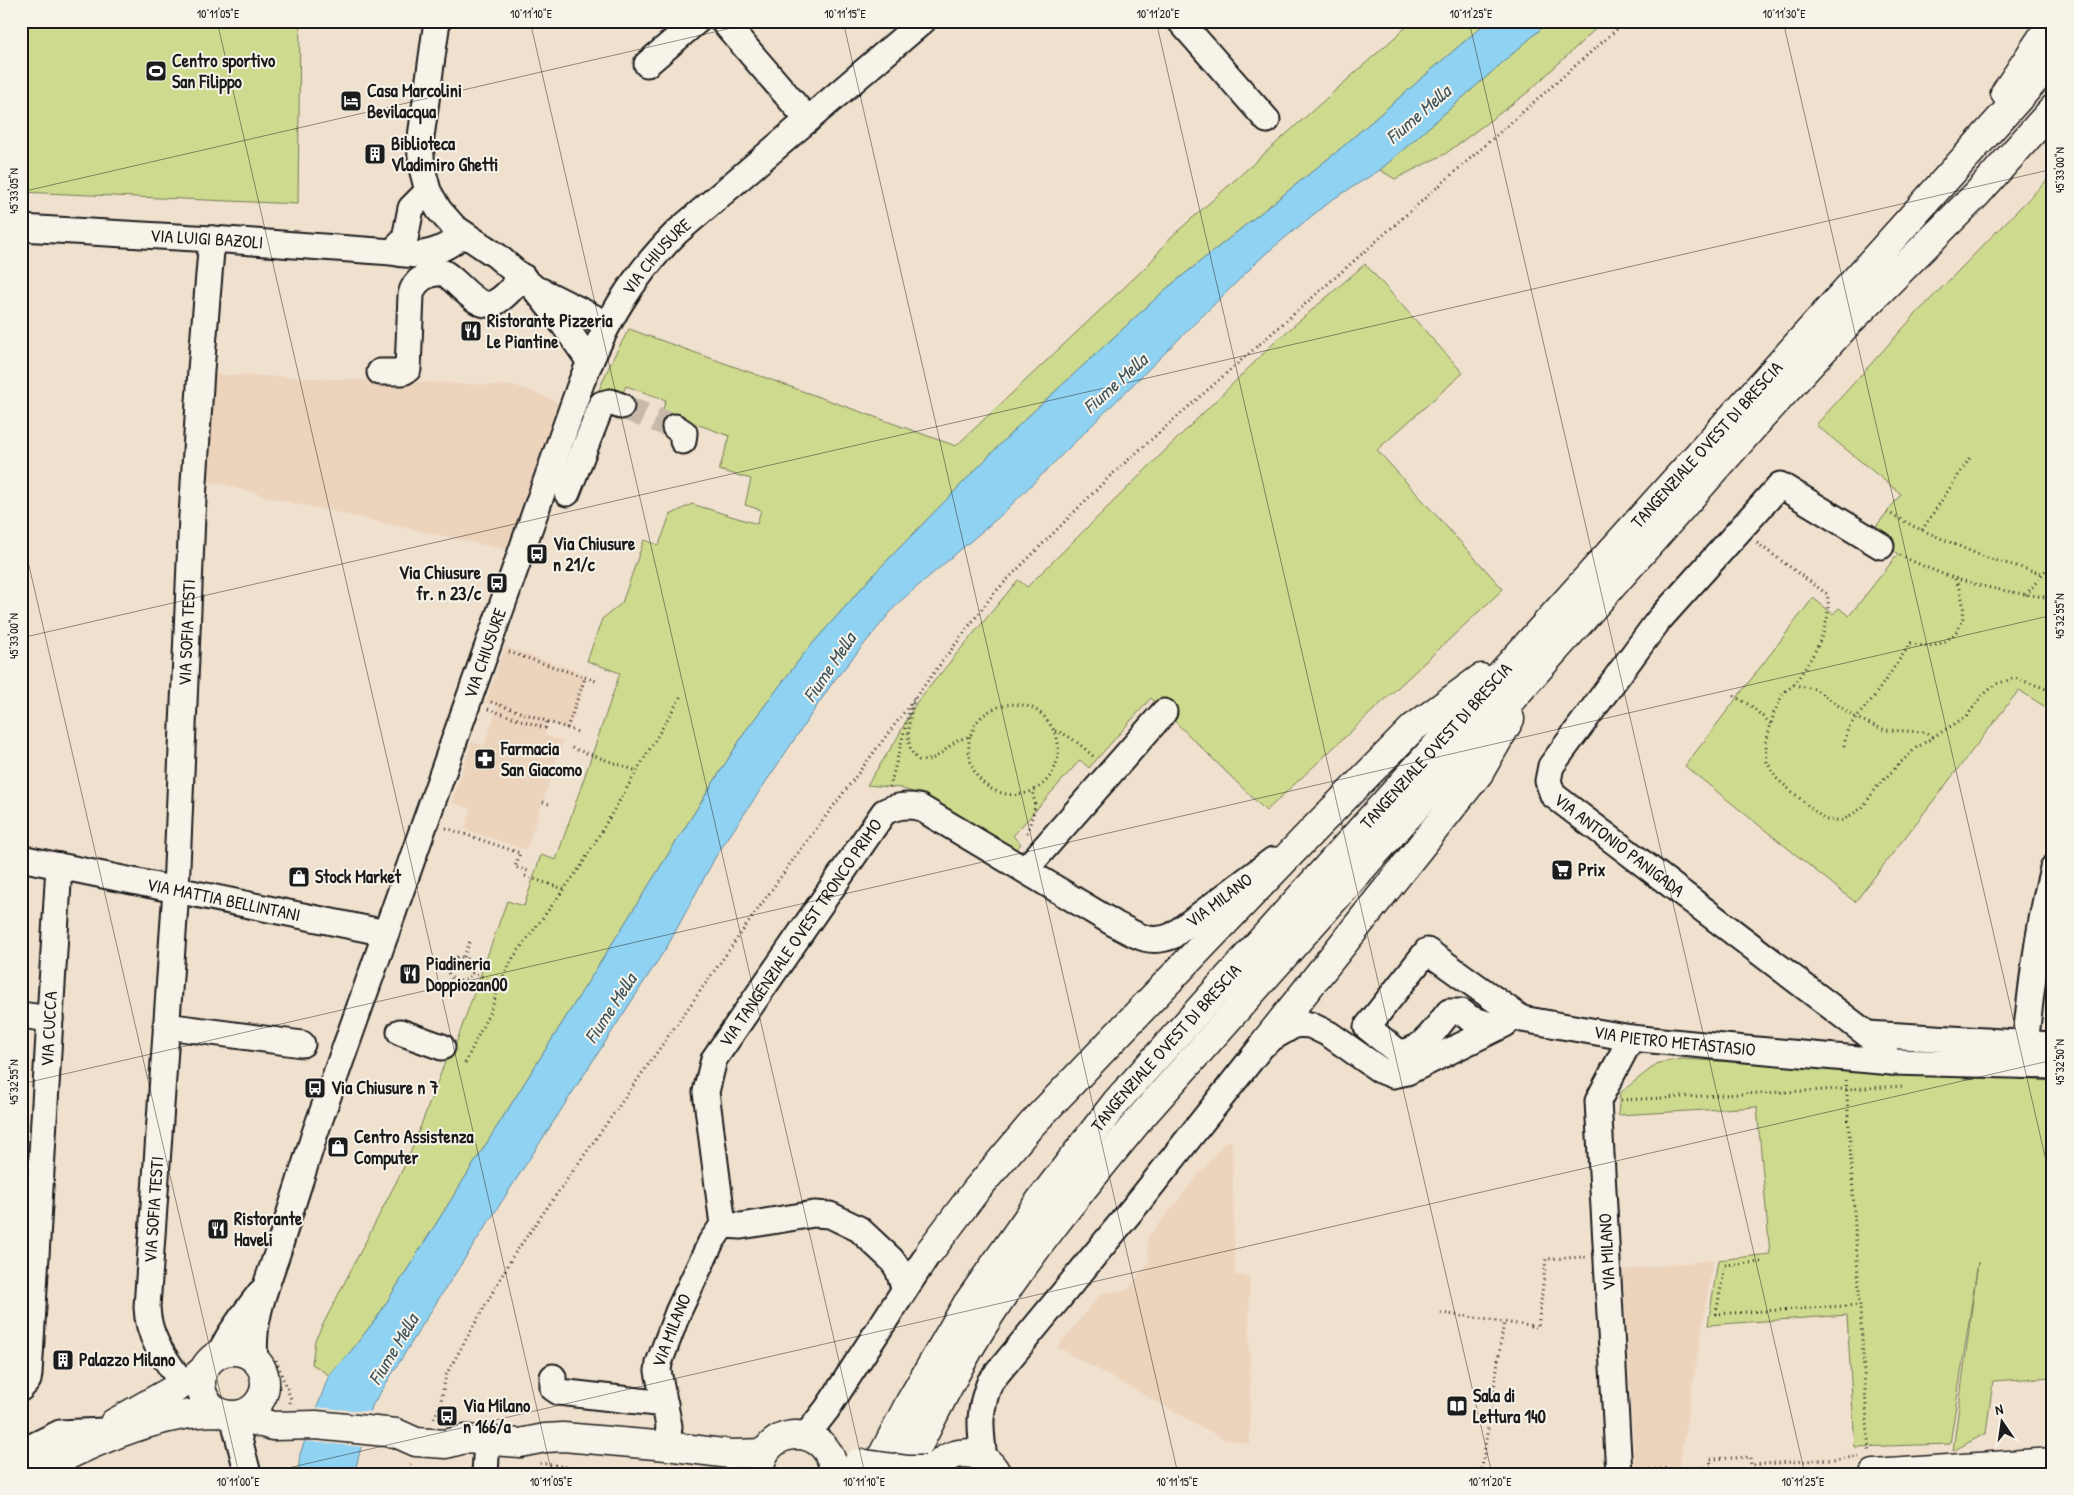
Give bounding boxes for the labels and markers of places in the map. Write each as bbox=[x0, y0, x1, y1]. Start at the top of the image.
place label: Centro sportivo San Filippo bbox=[172, 48, 276, 95]
sports icon: Centro sportivo San Filippo bbox=[144, 59, 168, 83]
place label: Casa Marcolini Bevilacqua bbox=[367, 78, 462, 125]
hotel icon: Casa Marcolini Bevilacqua bbox=[339, 89, 363, 113]
place label: Biblioteca Vladimiro Ghetti bbox=[391, 131, 498, 177]
building icon: Biblioteca Vladimiro Ghetti bbox=[363, 142, 387, 166]
place label: Ristorante Pizzeria Le Piantine bbox=[487, 308, 613, 354]
restaurant icon: Ristorante Pizzeria Le Piantine bbox=[459, 319, 483, 343]
place label: Via Chiusure n 21/c bbox=[553, 531, 636, 577]
bus stop icon: Via Chiusure n 21/c bbox=[525, 542, 549, 566]
place label: Via Chiusure fr. n 23/c bbox=[399, 560, 482, 606]
bus stop icon: Via Chiusure fr. n 23/c bbox=[485, 571, 509, 595]
place label: Farmacia San Giacomo bbox=[500, 736, 583, 782]
pharmacy icon: Farmacia San Giacomo bbox=[473, 747, 497, 771]
place label: Prix bbox=[1578, 857, 1606, 882]
supermarket icon: Prix bbox=[1550, 858, 1574, 882]
place label: Stock Market bbox=[315, 864, 402, 889]
shop icon: Stock Market bbox=[287, 865, 311, 889]
place label: Piadineria Doppiozan00 bbox=[426, 951, 508, 998]
restaurant icon: Piadineria Doppiozan00 bbox=[398, 962, 422, 986]
place label: Via Chiusure n 7 bbox=[331, 1075, 439, 1100]
bus stop icon: Via Chiusure n 7 bbox=[303, 1076, 327, 1100]
place label: Centro Assistenza Computer bbox=[354, 1124, 474, 1171]
shop icon: Centro Assistenza Computer bbox=[326, 1135, 350, 1159]
place label: Ristorante Haveli bbox=[234, 1206, 303, 1252]
restaurant icon: Ristorante Haveli bbox=[206, 1217, 230, 1241]
place label: Palazzo Milano bbox=[79, 1347, 176, 1372]
building icon: Palazzo Milano bbox=[51, 1348, 75, 1372]
place label: Sala di Lettura 140 bbox=[1473, 1383, 1546, 1429]
place label: Via Milano n 166/a bbox=[463, 1393, 531, 1439]
library icon: Sala di Lettura 140 bbox=[1445, 1394, 1469, 1418]
bus stop icon: Via Milano n 166/a bbox=[435, 1404, 459, 1428]

